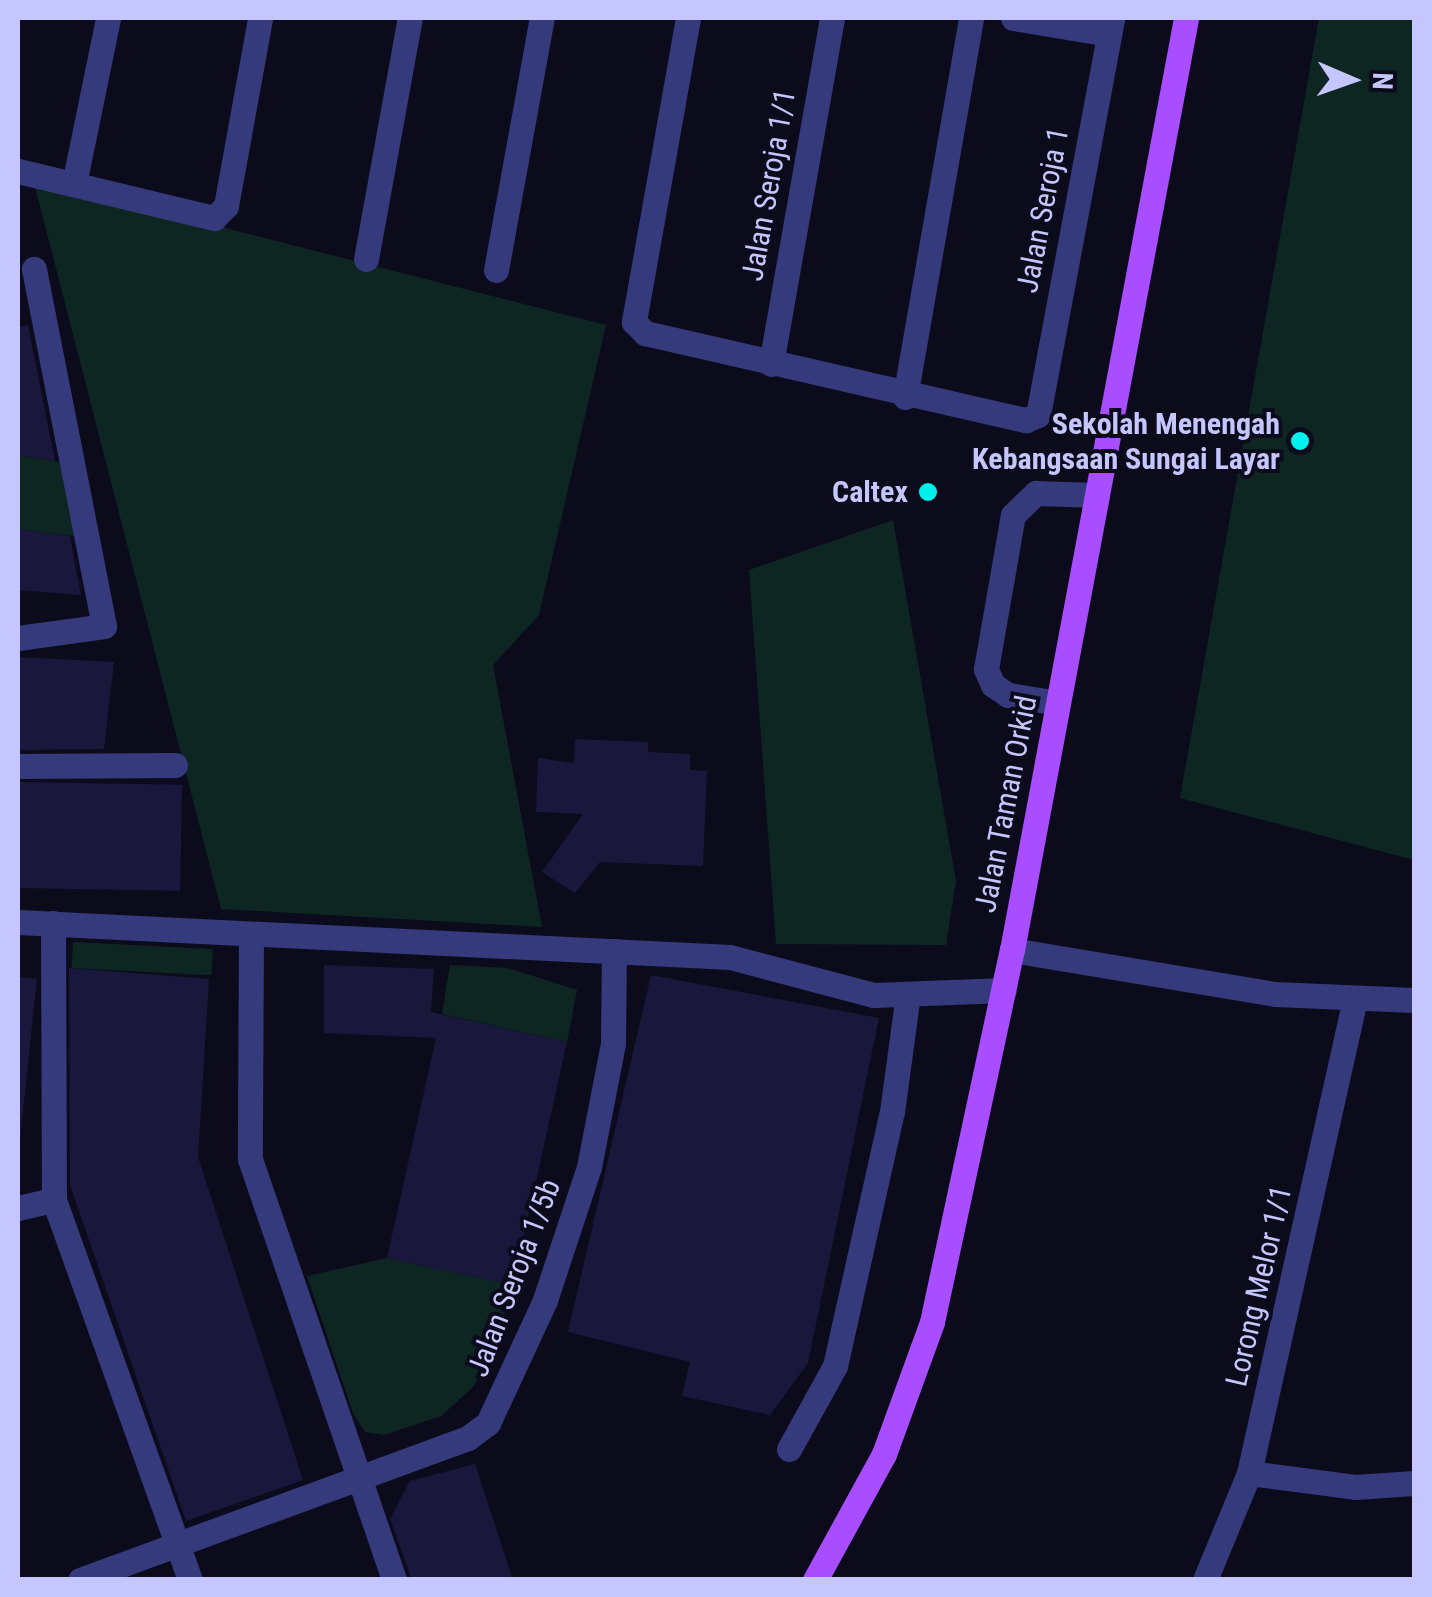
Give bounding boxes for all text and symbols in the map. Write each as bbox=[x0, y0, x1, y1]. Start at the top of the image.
north arrow bbox=[1302, 30, 1402, 130]
text: N bbox=[1366, 72, 1399, 90]
street label: Jalan Seroja 1/1 bbox=[734, 86, 804, 284]
street label: Jalan Seroja 1 bbox=[1009, 124, 1077, 296]
place label: Sekolah Menengah Kebangsaan Sungai Layar bbox=[972, 406, 1280, 476]
marker: Sekolah Menengah Kebangsaan Sungai Layar bbox=[1289, 430, 1311, 452]
place label: Caltex bbox=[832, 474, 908, 510]
marker: Caltex bbox=[917, 481, 939, 503]
street label: Jalan Taman Orkid bbox=[967, 692, 1045, 916]
street label: Jalan Seroja 1/5b bbox=[460, 1174, 568, 1382]
street label: Lorong Melor 1/1 bbox=[1218, 1182, 1300, 1390]

